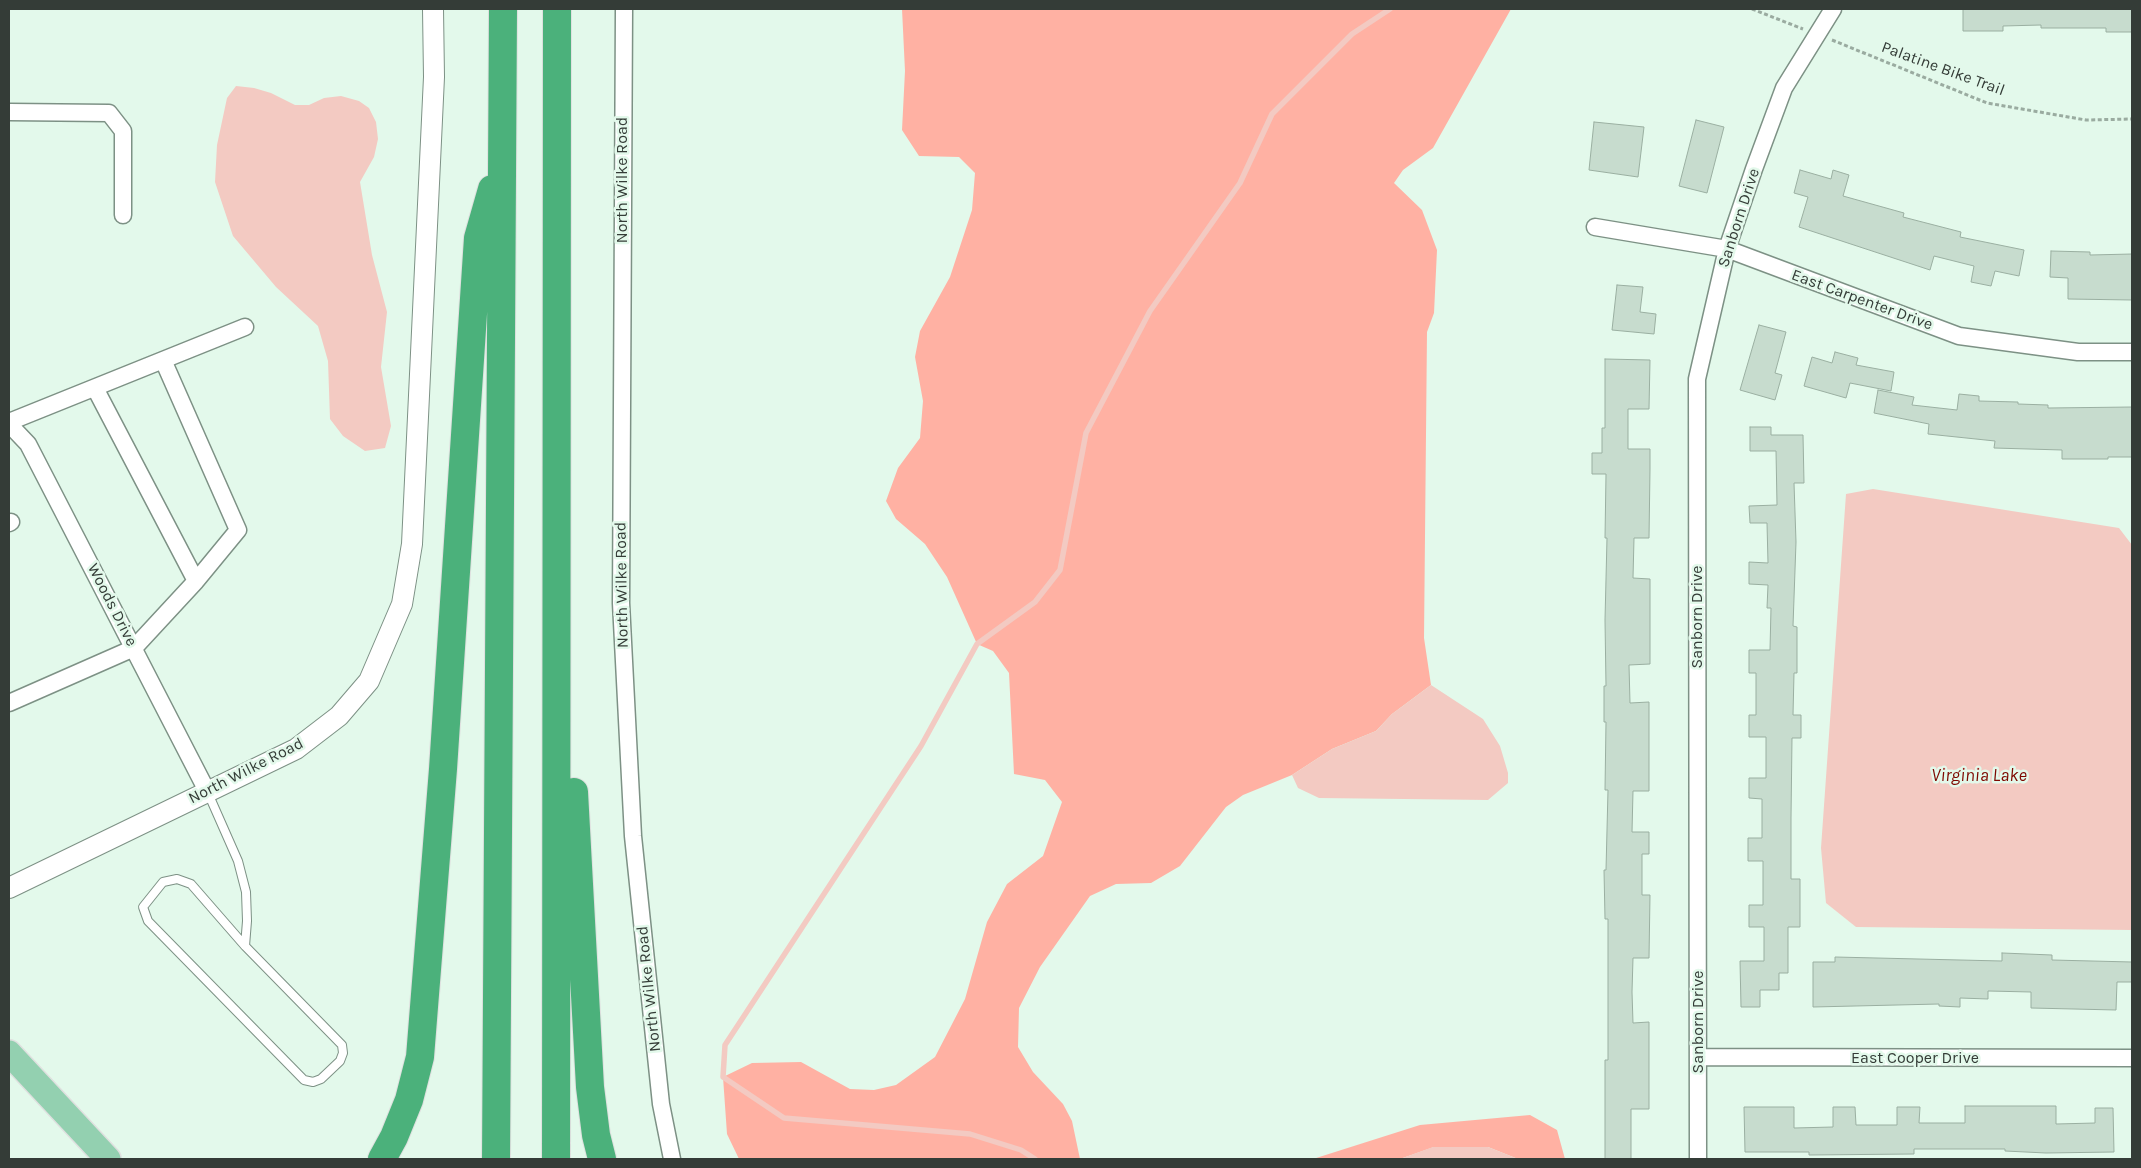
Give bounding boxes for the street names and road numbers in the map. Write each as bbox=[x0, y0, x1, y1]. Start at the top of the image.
street label: Palatine Bike Trail bbox=[1879, 38, 2007, 100]
street label: North Wilke Road bbox=[612, 117, 632, 243]
street label: Sanborn Drive bbox=[1714, 166, 1764, 270]
street label: East Carpenter Drive bbox=[1789, 266, 1935, 334]
street label: North Wilke Road bbox=[611, 522, 633, 648]
street label: Woods Drive bbox=[83, 560, 141, 650]
street label: Sanborn Drive bbox=[1687, 566, 1707, 668]
street label: North Wilke Road bbox=[185, 734, 307, 808]
street label: North Wilke Road bbox=[633, 925, 665, 1053]
street label: Sanborn Drive bbox=[1688, 971, 1708, 1073]
street label: East Cooper Drive bbox=[1851, 1048, 1979, 1068]

